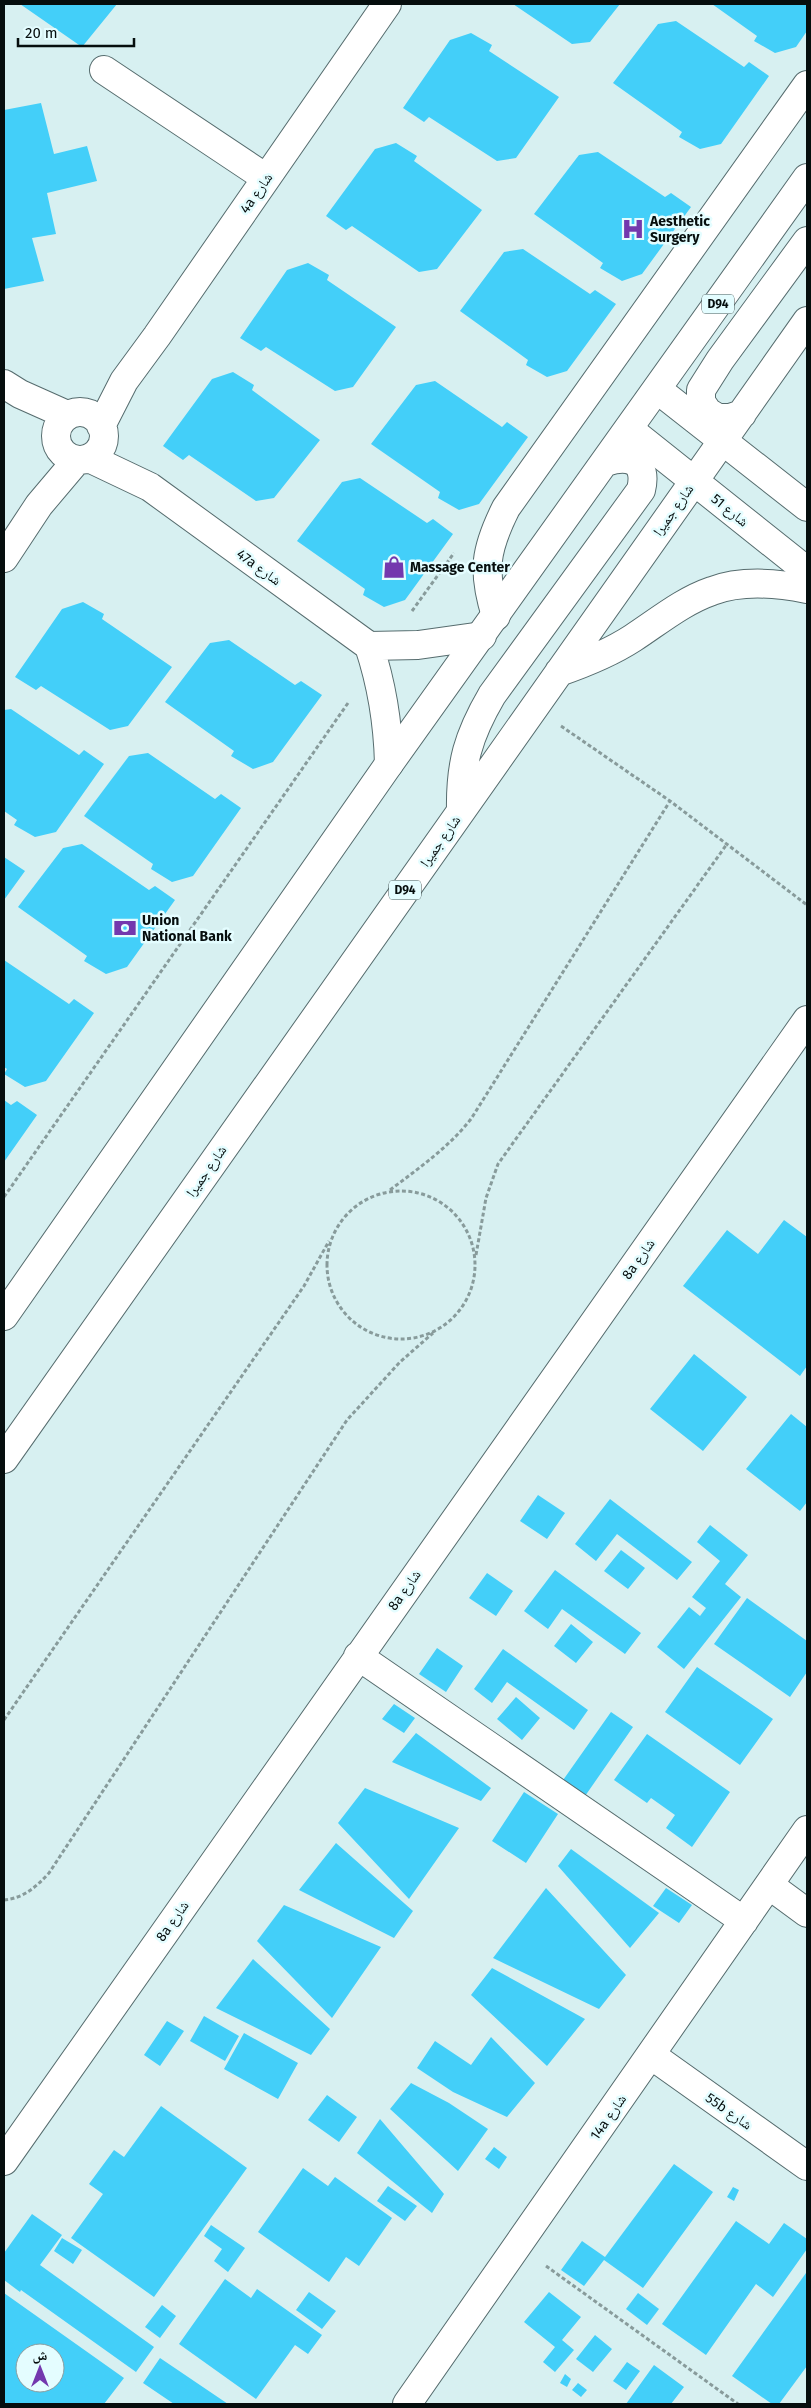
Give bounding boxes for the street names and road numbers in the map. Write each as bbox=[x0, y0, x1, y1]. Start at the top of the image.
street label: 4a شارع bbox=[236, 170, 277, 217]
road number: D94 bbox=[702, 294, 734, 314]
street label: شارع جميرا bbox=[650, 481, 698, 540]
street label: شارع 51 bbox=[707, 490, 752, 531]
street label: 47a شارع bbox=[233, 546, 284, 590]
street label: شارع جميرا bbox=[417, 812, 465, 871]
road number: D94 bbox=[389, 880, 421, 900]
street label: شارع جميرا bbox=[183, 1142, 231, 1201]
street label: 8a شارع bbox=[618, 1236, 659, 1283]
street label: 8a شارع bbox=[384, 1567, 425, 1614]
street label: 8a شارع bbox=[152, 1898, 193, 1945]
street label: 55b شارع bbox=[702, 2089, 755, 2134]
street label: 14a شارع bbox=[587, 2091, 631, 2144]

